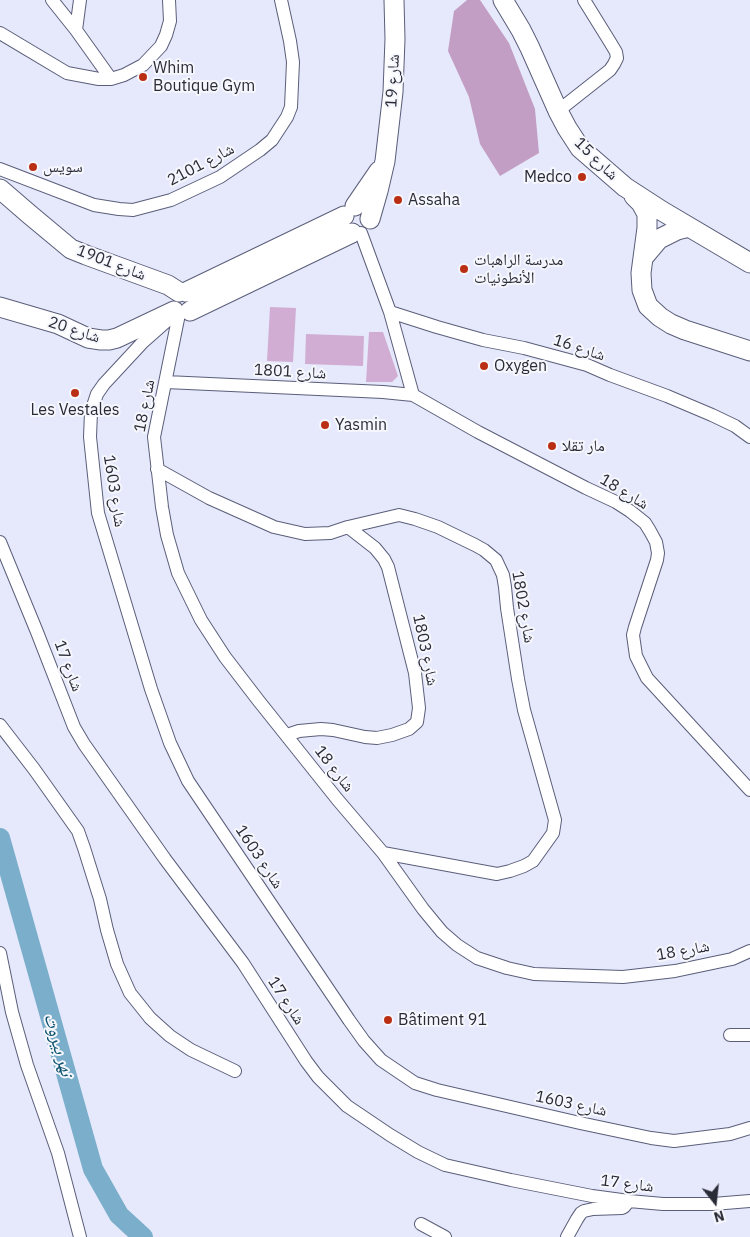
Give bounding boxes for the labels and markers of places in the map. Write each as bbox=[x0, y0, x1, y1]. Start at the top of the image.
place label: Whim Boutique Gym bbox=[153, 58, 255, 96]
marker: Whim Boutique Gym bbox=[137, 71, 149, 83]
place label: سويس bbox=[43, 157, 83, 177]
marker: سويس bbox=[27, 161, 39, 173]
place label: Medco bbox=[524, 167, 572, 187]
marker: Medco bbox=[576, 171, 588, 183]
place label: Assaha bbox=[408, 190, 460, 210]
marker: Assaha bbox=[392, 194, 404, 206]
place label: مدرسة الراهبات الأنطونيات bbox=[474, 250, 563, 288]
marker: مدرسة الراهبات الأنطونيات bbox=[458, 263, 470, 275]
place label: Oxygen bbox=[494, 356, 547, 376]
marker: Oxygen bbox=[478, 360, 490, 372]
marker: Les Vestales bbox=[69, 387, 81, 399]
place label: Les Vestales bbox=[30, 400, 120, 420]
place label: Yasmin bbox=[335, 415, 387, 435]
marker: Yasmin bbox=[319, 419, 331, 431]
place label: مار تقلا bbox=[562, 436, 605, 456]
marker: مار تقلا bbox=[546, 440, 558, 452]
place label: Bâtiment 91 bbox=[398, 1010, 487, 1030]
marker: Bâtiment 91 bbox=[382, 1014, 394, 1026]

